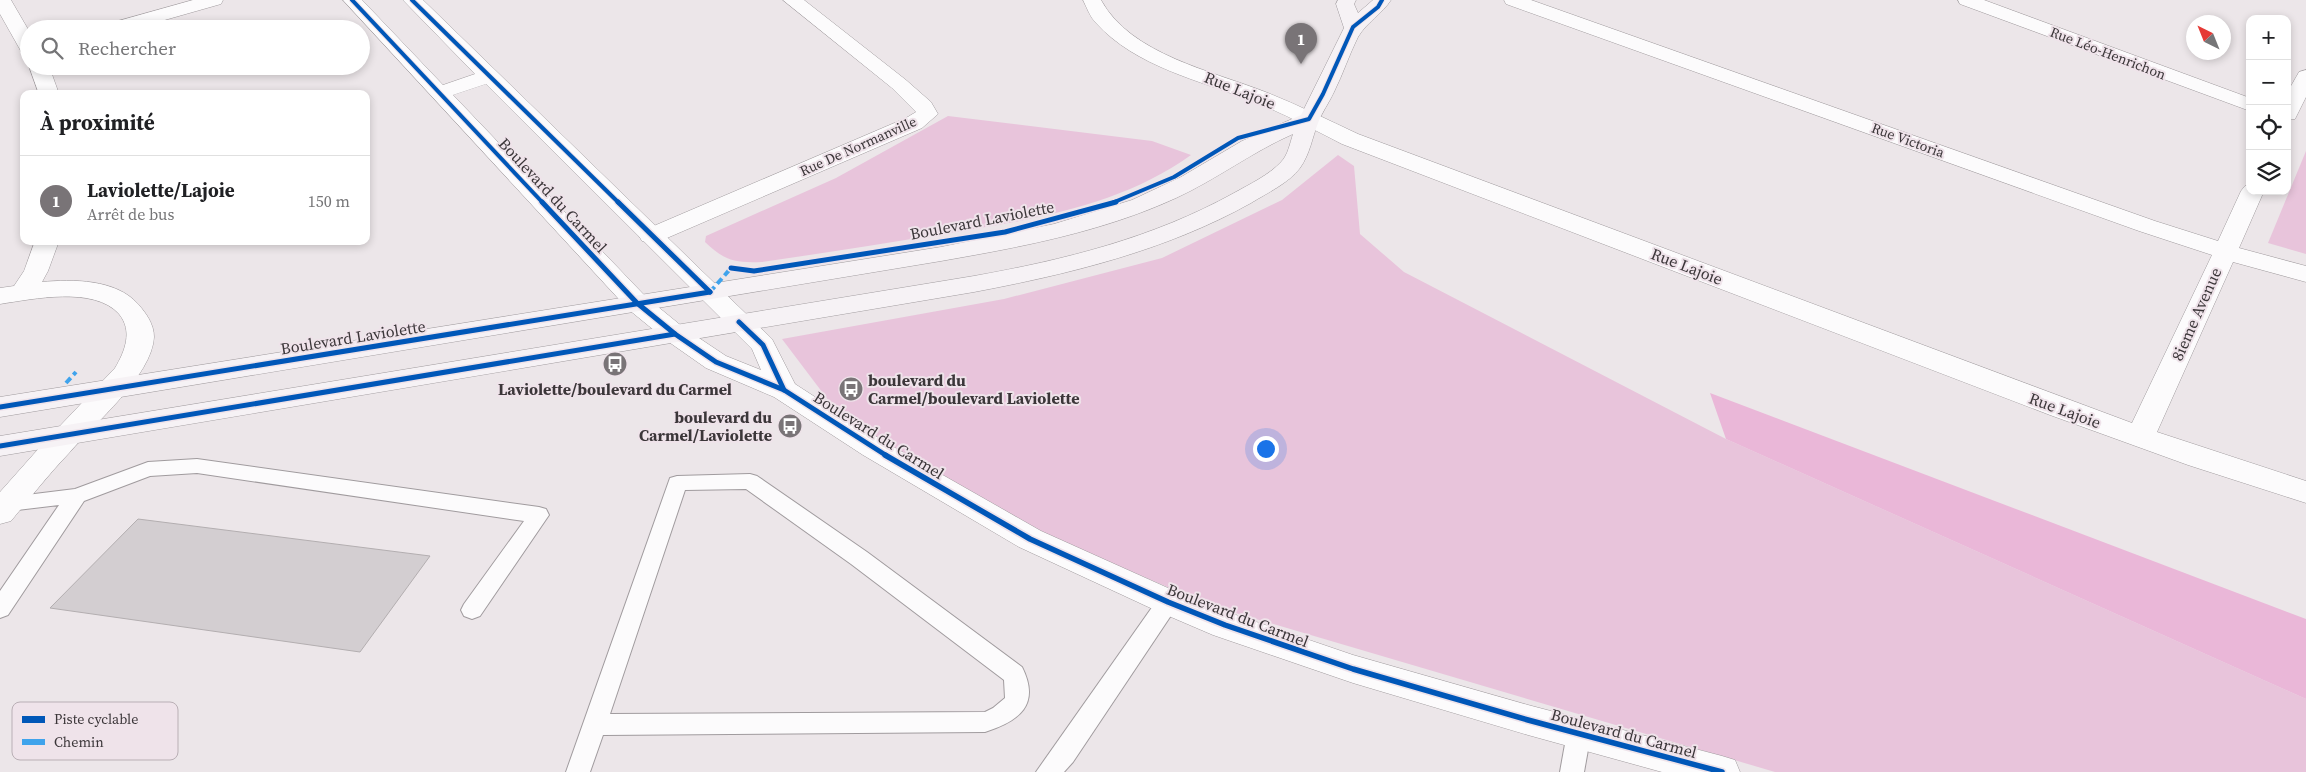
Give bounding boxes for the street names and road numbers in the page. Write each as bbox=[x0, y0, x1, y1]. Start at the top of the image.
street label: Rue Léo-Henrichon bbox=[2047, 22, 2169, 85]
street label: Rue Lajoie bbox=[1201, 66, 1279, 114]
street label: Rue De Normanville bbox=[796, 111, 920, 181]
street label: Rue Victoria bbox=[1869, 118, 1948, 163]
street label: Boulevard du Carmel bbox=[494, 133, 612, 258]
street label: Boulevard Laviolette bbox=[908, 195, 1056, 245]
street label: Rue Lajoie bbox=[1648, 242, 1726, 290]
street label: 8ieme Avenue bbox=[2166, 264, 2226, 364]
street label: Boulevard Laviolette bbox=[279, 315, 427, 359]
street label: Boulevard du Carmel bbox=[809, 386, 949, 484]
street label: Rue Lajoie bbox=[2026, 387, 2104, 433]
street label: Boulevard du Carmel bbox=[1164, 578, 1312, 652]
street label: Boulevard du Carmel bbox=[1549, 703, 1700, 763]

